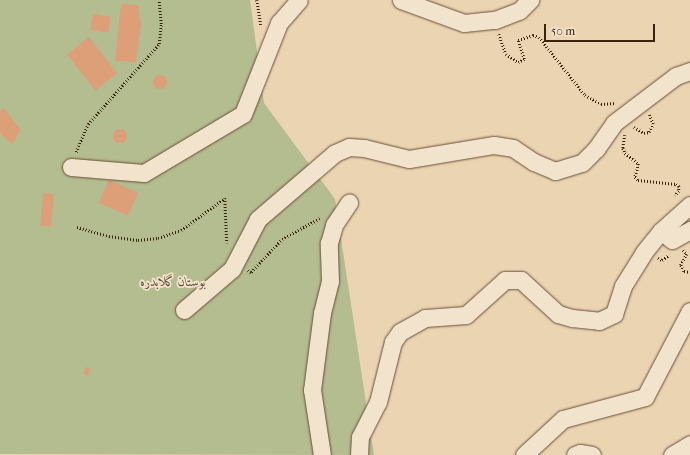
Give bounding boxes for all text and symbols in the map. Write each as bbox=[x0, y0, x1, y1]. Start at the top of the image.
scale bar bbox=[546, 16, 657, 42]
text: 50 m bbox=[551, 24, 575, 38]
park label: بوستان گلابدره bbox=[140, 274, 206, 290]

